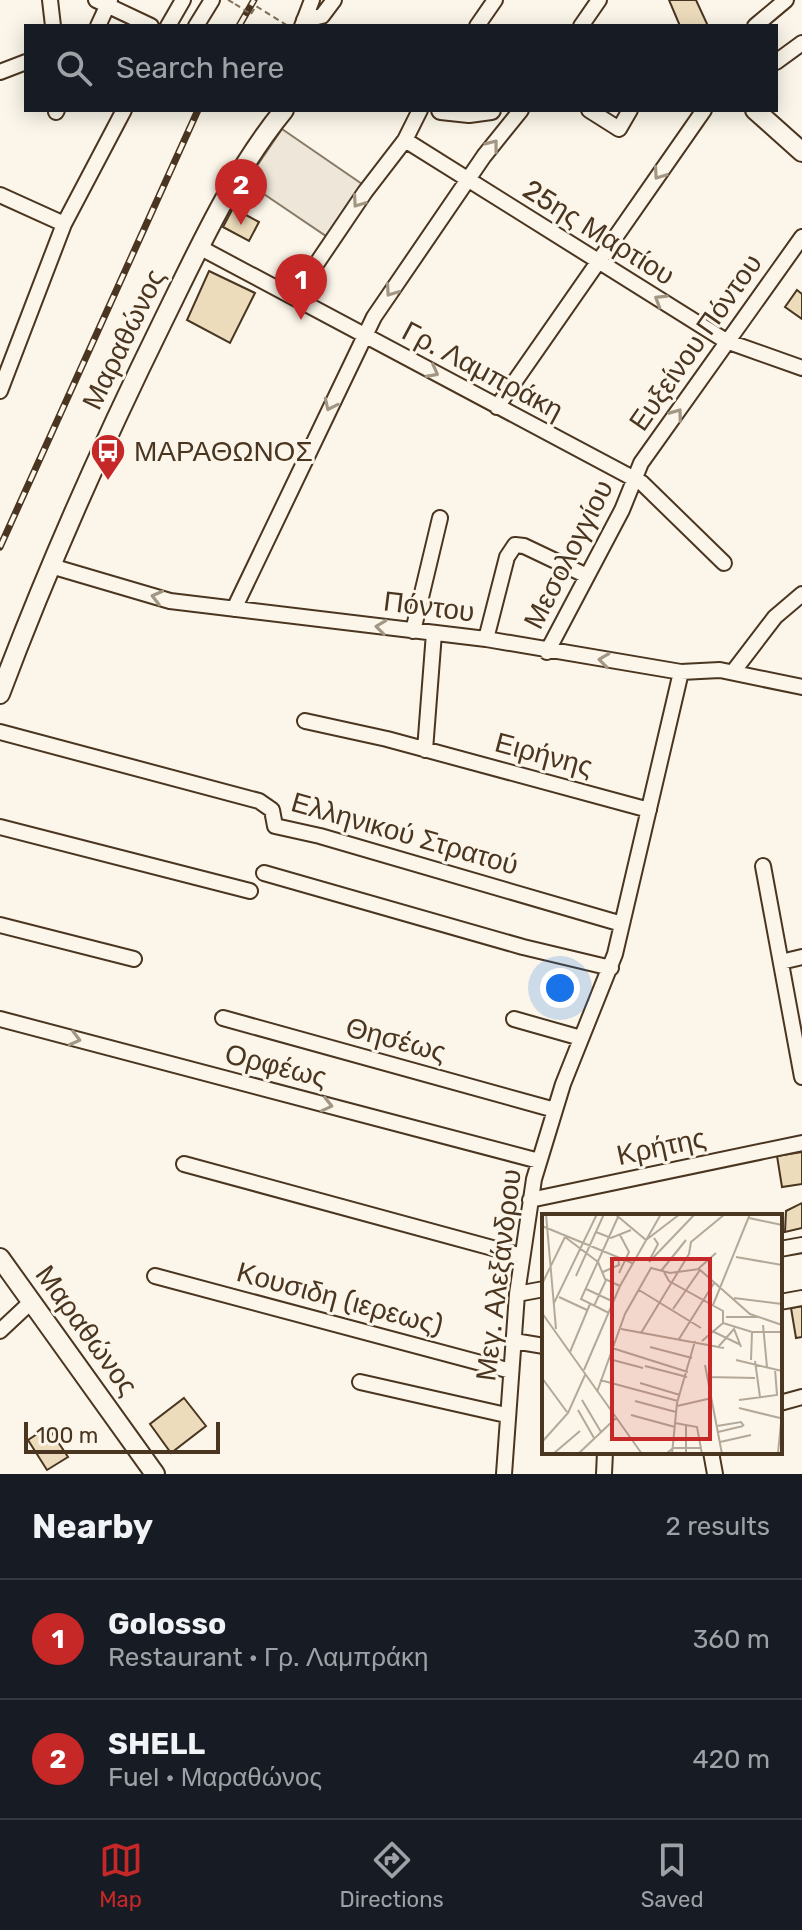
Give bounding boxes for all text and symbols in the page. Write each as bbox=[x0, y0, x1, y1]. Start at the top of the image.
search box bbox=[24, 24, 778, 112]
icon: search bbox=[52, 46, 96, 90]
text: Search here bbox=[116, 50, 284, 86]
one-way arrow bbox=[483, 140, 498, 154]
pin: 2 bbox=[215, 159, 267, 225]
one-way arrow bbox=[654, 166, 669, 180]
street label: 25ης Μαρτίου bbox=[517, 173, 681, 292]
one-way arrow bbox=[353, 193, 367, 207]
street label: Ευξείνου Πόντου bbox=[622, 247, 769, 437]
pin: 1 bbox=[275, 254, 327, 320]
street label: Μαραθώνος bbox=[75, 264, 172, 415]
one-way arrow bbox=[386, 283, 401, 297]
one-way arrow bbox=[654, 295, 669, 310]
street label: Γρ. Λαμπράκη bbox=[397, 314, 569, 427]
one-way arrow bbox=[424, 362, 438, 378]
one-way arrow bbox=[324, 397, 340, 412]
one-way arrow bbox=[667, 408, 681, 423]
bus stop icon: ΜΑΡΑΘΩΝΟΣ bbox=[89, 432, 127, 482]
place label: ΜΑΡΑΘΩΝΟΣ bbox=[134, 435, 313, 468]
street label: Μεσολογγίου bbox=[517, 474, 620, 634]
street label: Πόντου bbox=[382, 585, 476, 628]
one-way arrow bbox=[151, 590, 164, 607]
one-way arrow bbox=[374, 618, 387, 635]
one-way arrow bbox=[597, 652, 611, 669]
street label: Ειρήνης bbox=[492, 726, 596, 783]
street label: Ελληνικού Στρατού bbox=[288, 785, 522, 882]
your location bbox=[540, 968, 580, 1008]
street label: Θησέως bbox=[342, 1010, 450, 1069]
one-way arrow bbox=[68, 1030, 82, 1047]
street label: Ορφέως bbox=[222, 1037, 330, 1094]
one-way arrow bbox=[320, 1095, 333, 1112]
street label: Κρήτης bbox=[614, 1121, 709, 1172]
street label: Μεγ. Αλεξάνδρου bbox=[469, 1167, 528, 1383]
inset map bbox=[542, 1214, 782, 1454]
street label: Κουσιδη (ιερεως) bbox=[233, 1255, 447, 1342]
street label: Μαραθώνος bbox=[29, 1259, 145, 1402]
scale bar bbox=[24, 1418, 220, 1454]
text: 100 m bbox=[36, 1422, 98, 1449]
text: Nearby bbox=[32, 1506, 153, 1547]
text: 2 results bbox=[666, 1511, 770, 1542]
text: Golosso bbox=[108, 1606, 226, 1642]
text: 1 bbox=[52, 1624, 64, 1655]
text: 360 m bbox=[693, 1624, 770, 1655]
text: Restaurant · Γρ. Λαμπράκη bbox=[108, 1642, 429, 1673]
text: SHELL bbox=[108, 1726, 205, 1762]
text: 2 bbox=[50, 1744, 66, 1775]
text: 420 m bbox=[693, 1744, 770, 1775]
text: Fuel · Μαραθώνος bbox=[108, 1762, 322, 1793]
tab: Map bbox=[99, 1838, 143, 1913]
tab: Directions bbox=[340, 1838, 444, 1913]
tab: Saved bbox=[641, 1838, 704, 1913]

